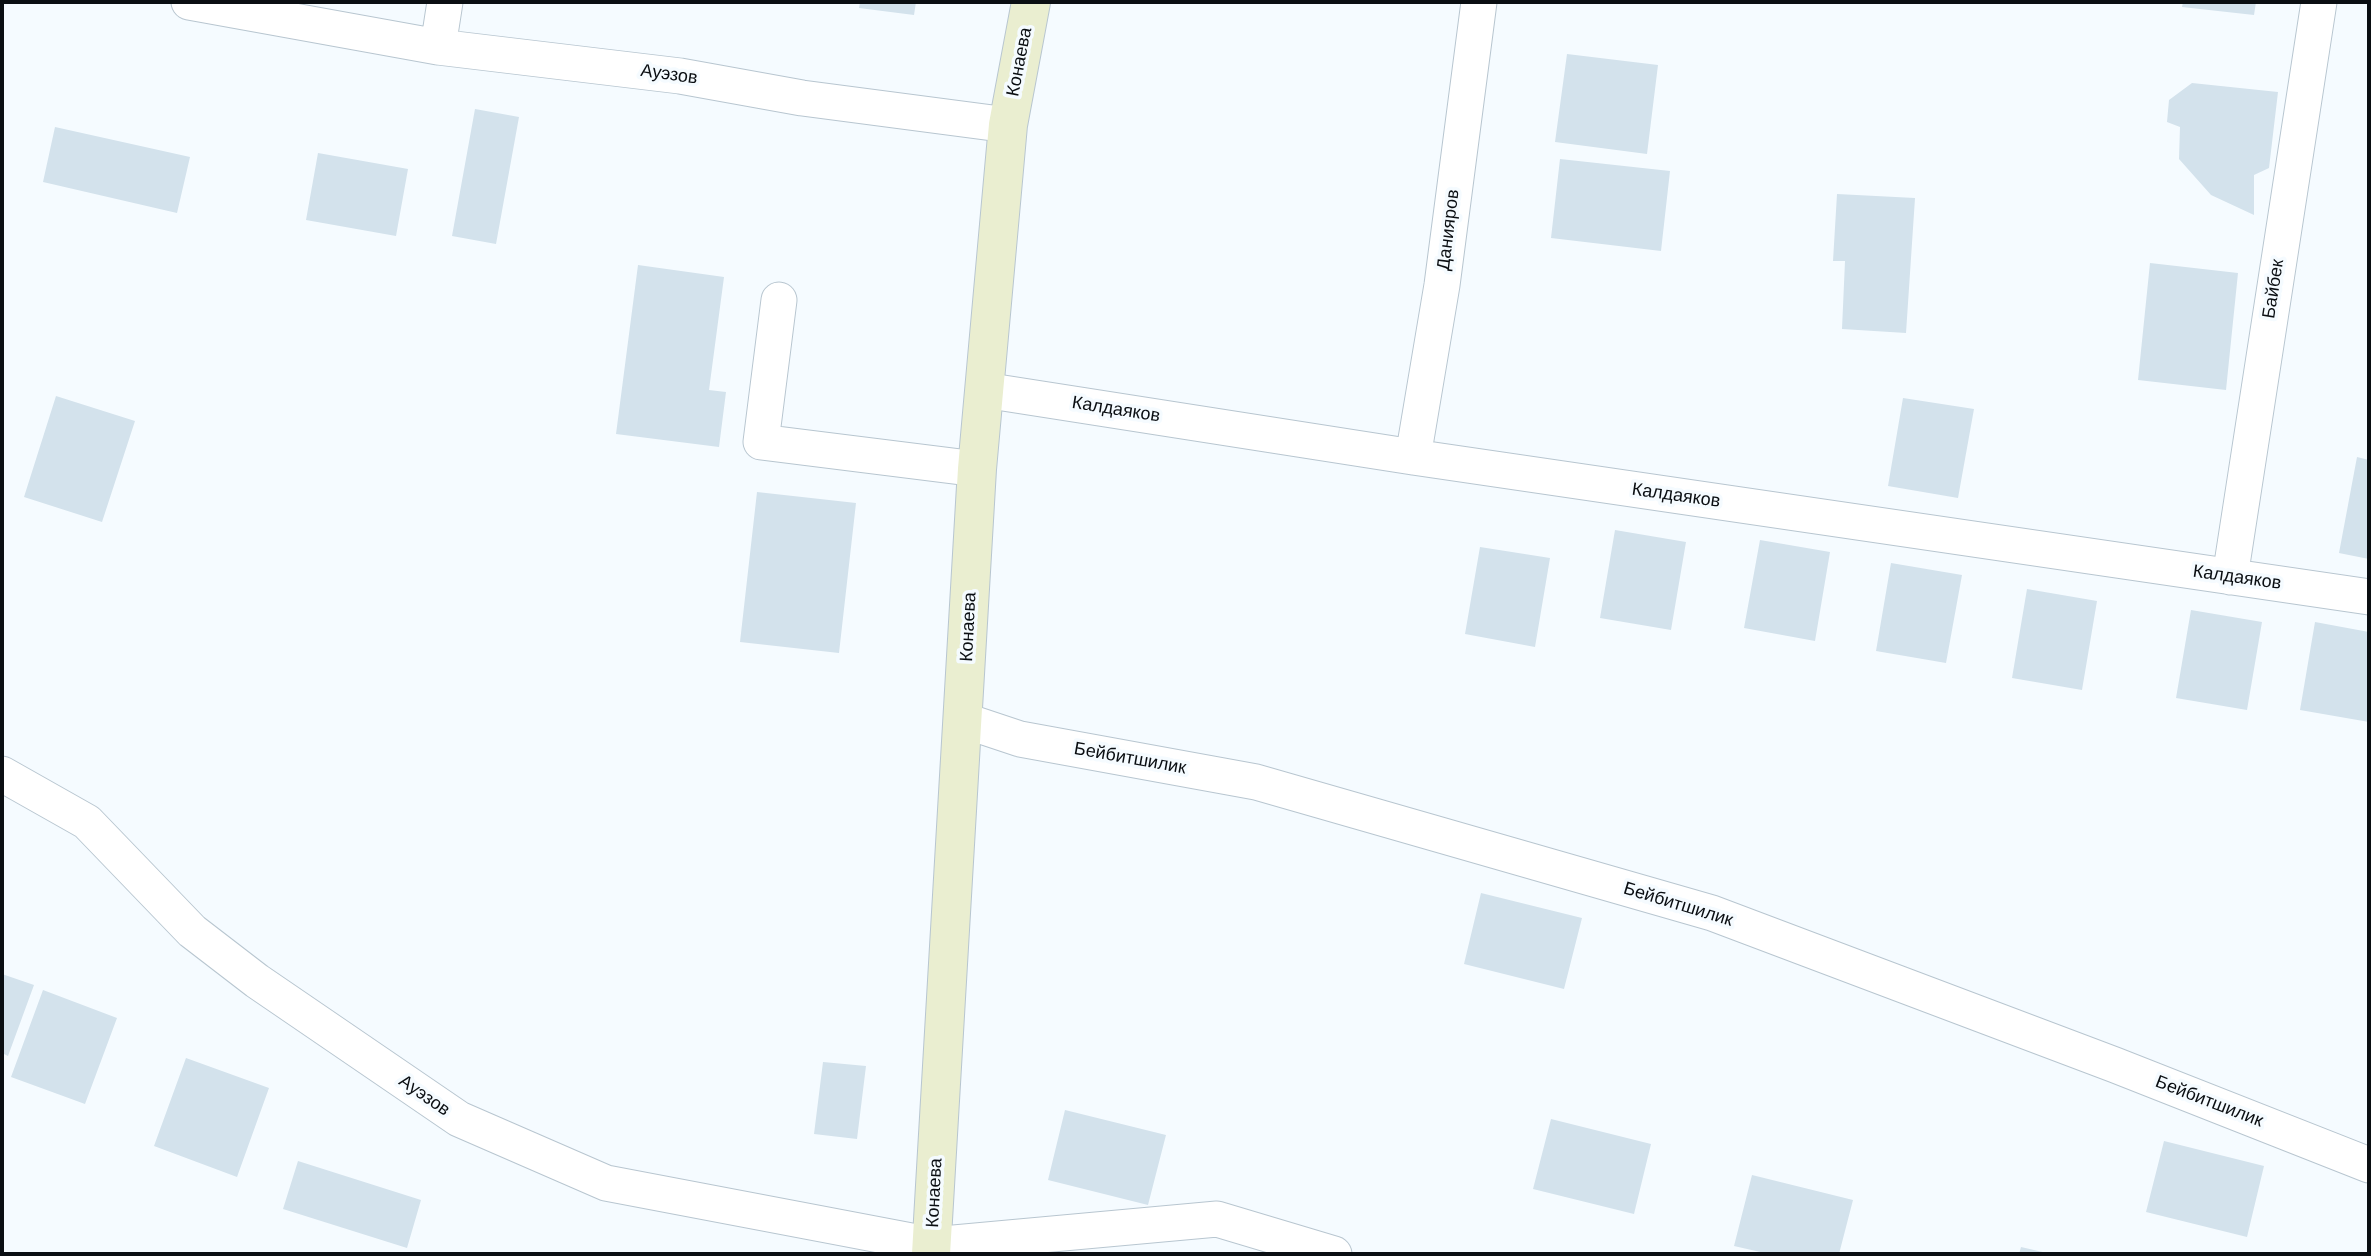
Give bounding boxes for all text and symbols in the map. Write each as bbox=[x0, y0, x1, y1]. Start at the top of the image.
street label: Конаева bbox=[1003, 26, 1037, 98]
street label: Ауэзов bbox=[639, 60, 699, 90]
street label: Данияров bbox=[1433, 188, 1465, 272]
street label: Байбек bbox=[2259, 258, 2289, 320]
street label: Калдаяков bbox=[1070, 392, 1162, 428]
street label: Калдаяков bbox=[1630, 479, 1722, 513]
street label: Калдаяков bbox=[2191, 561, 2283, 595]
street label: Конаева bbox=[956, 592, 982, 662]
street label: Бейбитшилик bbox=[1072, 739, 1188, 779]
street label: Бейбитшилик bbox=[1621, 878, 1735, 932]
street label: Ауэзов bbox=[394, 1071, 454, 1121]
street label: Бейбитшилик bbox=[2152, 1072, 2266, 1132]
street label: Конаева bbox=[922, 1158, 948, 1228]

